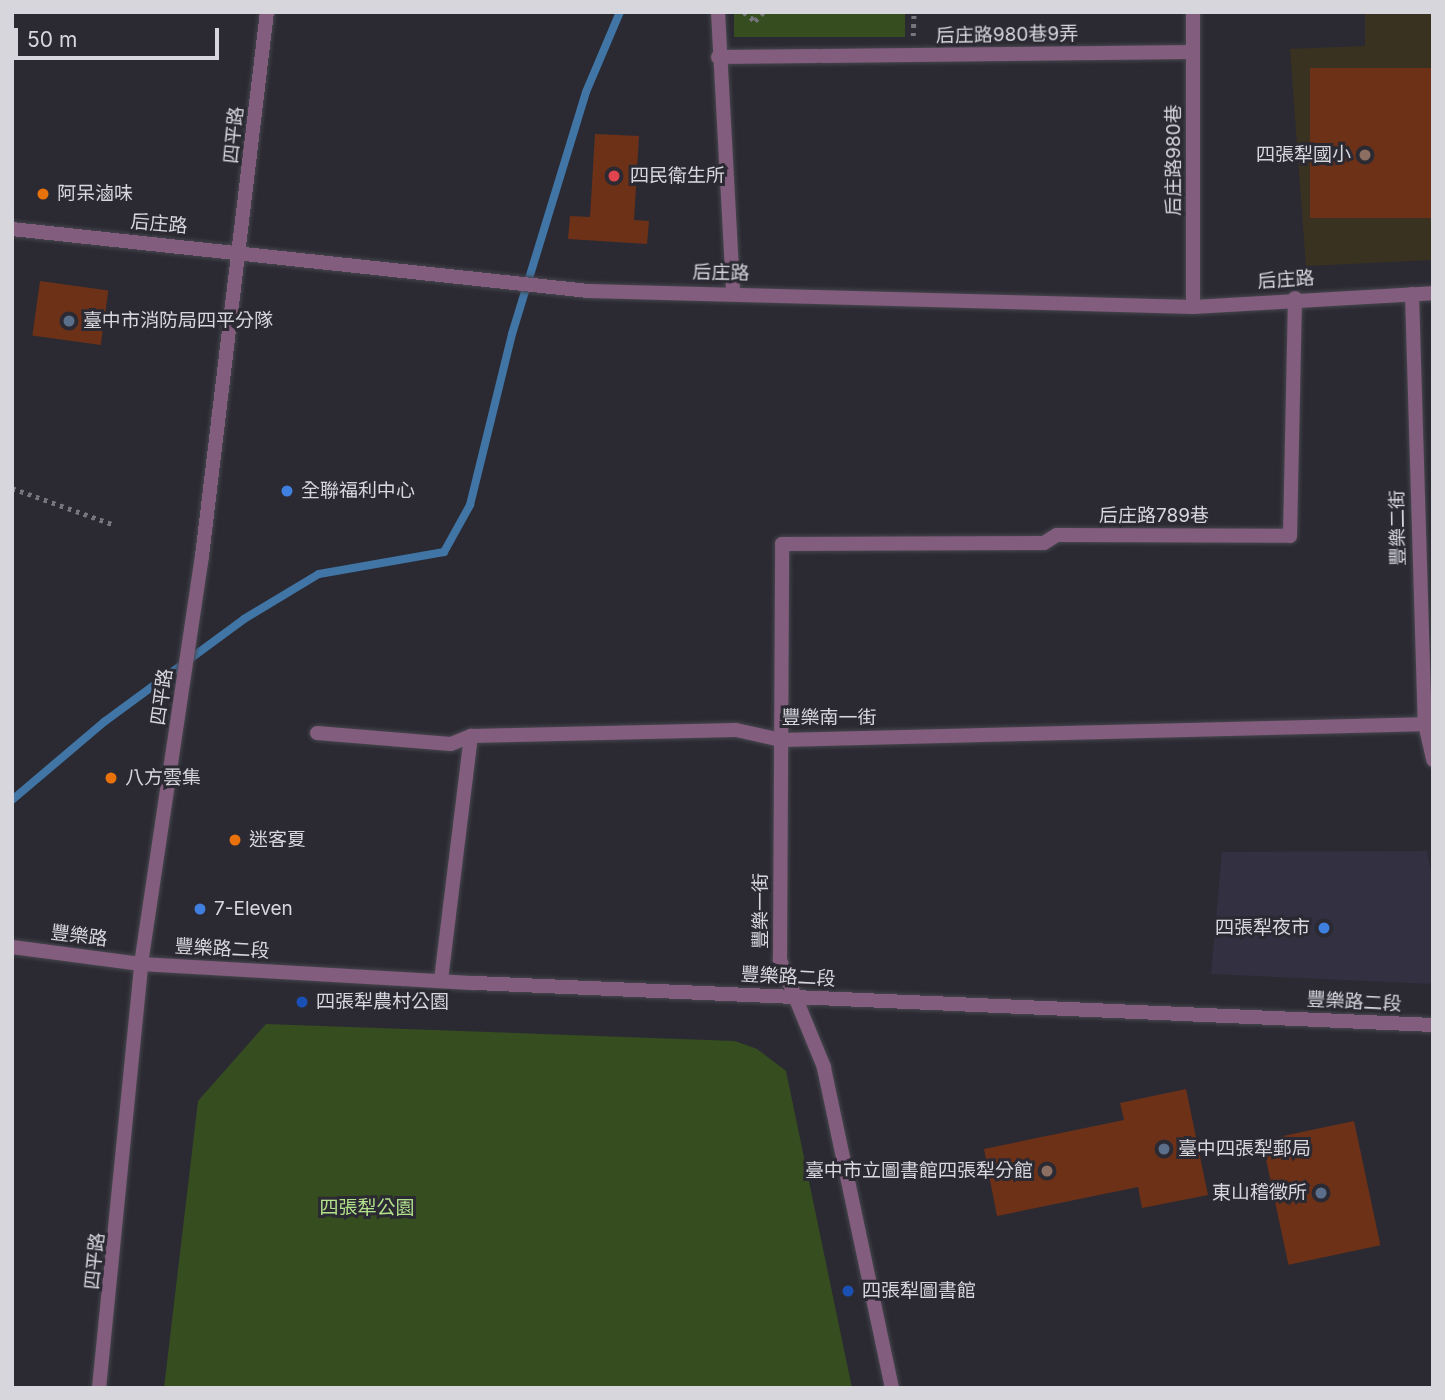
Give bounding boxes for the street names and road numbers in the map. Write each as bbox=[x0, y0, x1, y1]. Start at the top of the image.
street label: 后庄路980巷9弄 bbox=[936, 22, 1078, 48]
street label: 后庄路980巷 bbox=[1163, 104, 1185, 216]
street label: 四平路 bbox=[220, 105, 248, 165]
street label: 后庄路 bbox=[130, 210, 188, 238]
street label: 后庄路 bbox=[692, 261, 750, 285]
street label: 后庄路 bbox=[1257, 267, 1315, 293]
street label: 豐樂二街 bbox=[1386, 490, 1410, 566]
street label: 后庄路789巷 bbox=[1099, 505, 1209, 527]
street label: 四平路 bbox=[147, 667, 177, 727]
street label: 豐樂南一街 bbox=[782, 707, 876, 729]
street label: 豐樂一街 bbox=[750, 873, 772, 949]
street label: 豐樂路 bbox=[49, 921, 109, 951]
street label: 豐樂路二段 bbox=[174, 935, 270, 963]
street label: 豐樂路二段 bbox=[740, 963, 836, 991]
street label: 豐樂路二段 bbox=[1306, 988, 1402, 1016]
street label: 四平路 bbox=[81, 1231, 109, 1291]

